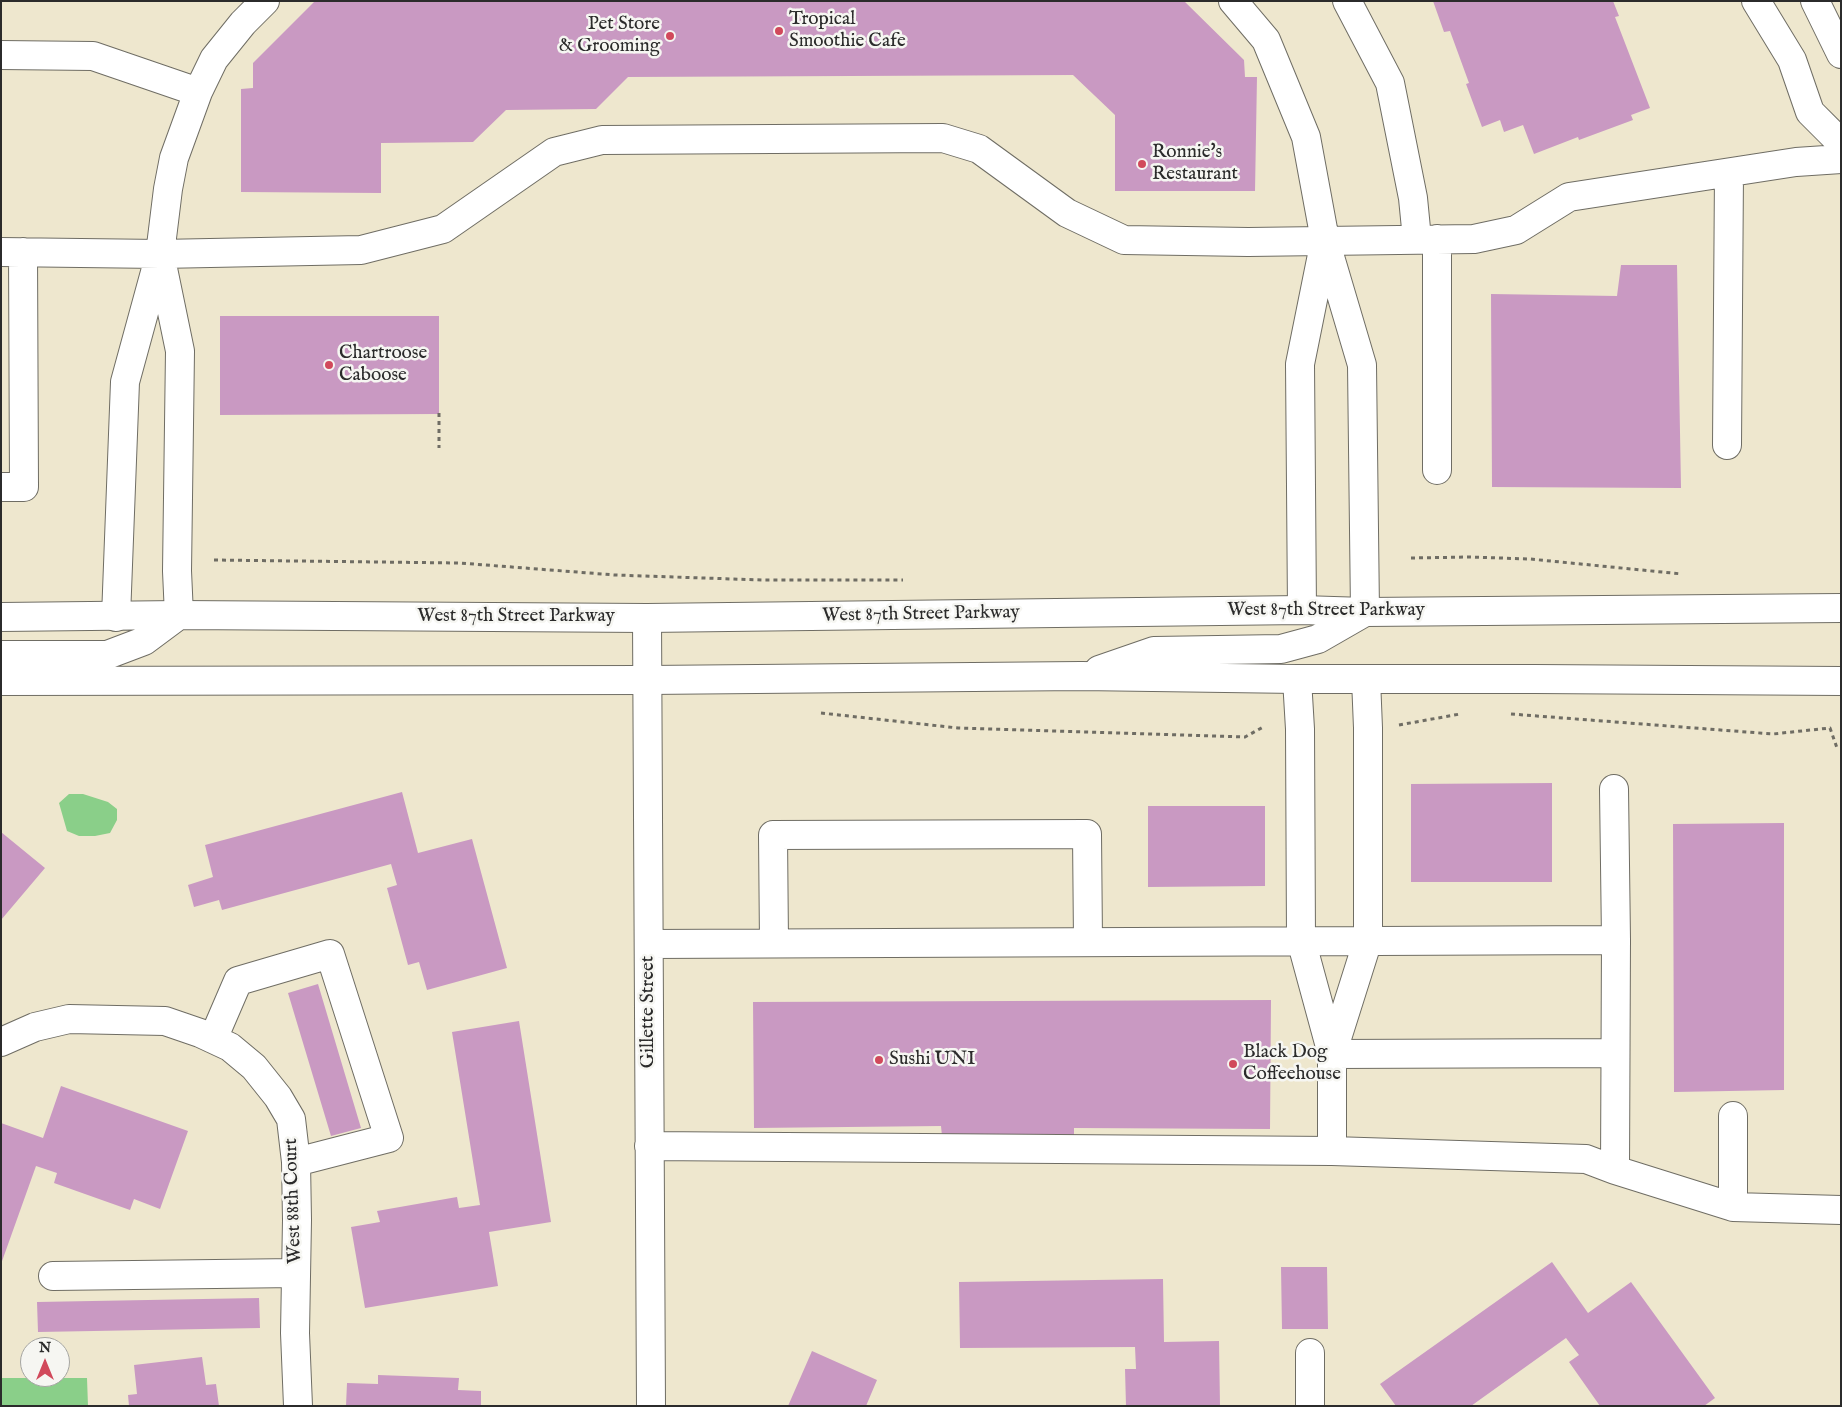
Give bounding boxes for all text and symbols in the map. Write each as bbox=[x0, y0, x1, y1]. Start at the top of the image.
place label: Tropical Smoothie Cafe bbox=[789, 9, 906, 53]
place label: Pet Store & Grooming bbox=[559, 14, 660, 58]
marker: Tropical Smoothie Cafe bbox=[773, 25, 785, 37]
marker: Pet Store & Grooming bbox=[664, 30, 676, 42]
place label: Ronnie's Restaurant bbox=[1152, 142, 1238, 186]
marker: Ronnie's Restaurant bbox=[1136, 158, 1148, 170]
place label: Chartroose Caboose bbox=[339, 343, 427, 387]
marker: Chartroose Caboose bbox=[323, 359, 335, 371]
street label: West 87th Street Parkway bbox=[1227, 600, 1425, 622]
street label: West 87th Street Parkway bbox=[822, 602, 1020, 628]
street label: West 87th Street Parkway bbox=[417, 606, 615, 628]
street label: Gillette Street bbox=[638, 956, 660, 1068]
place label: Black Dog Coffeehouse bbox=[1243, 1042, 1341, 1086]
place label: Sushi UNI bbox=[889, 1049, 975, 1071]
marker: Sushi UNI bbox=[873, 1054, 885, 1066]
marker: Black Dog Coffeehouse bbox=[1227, 1058, 1239, 1070]
street label: West 88th Court bbox=[280, 1138, 308, 1264]
north arrow bbox=[20, 1337, 70, 1387]
text: N bbox=[39, 1339, 51, 1357]

